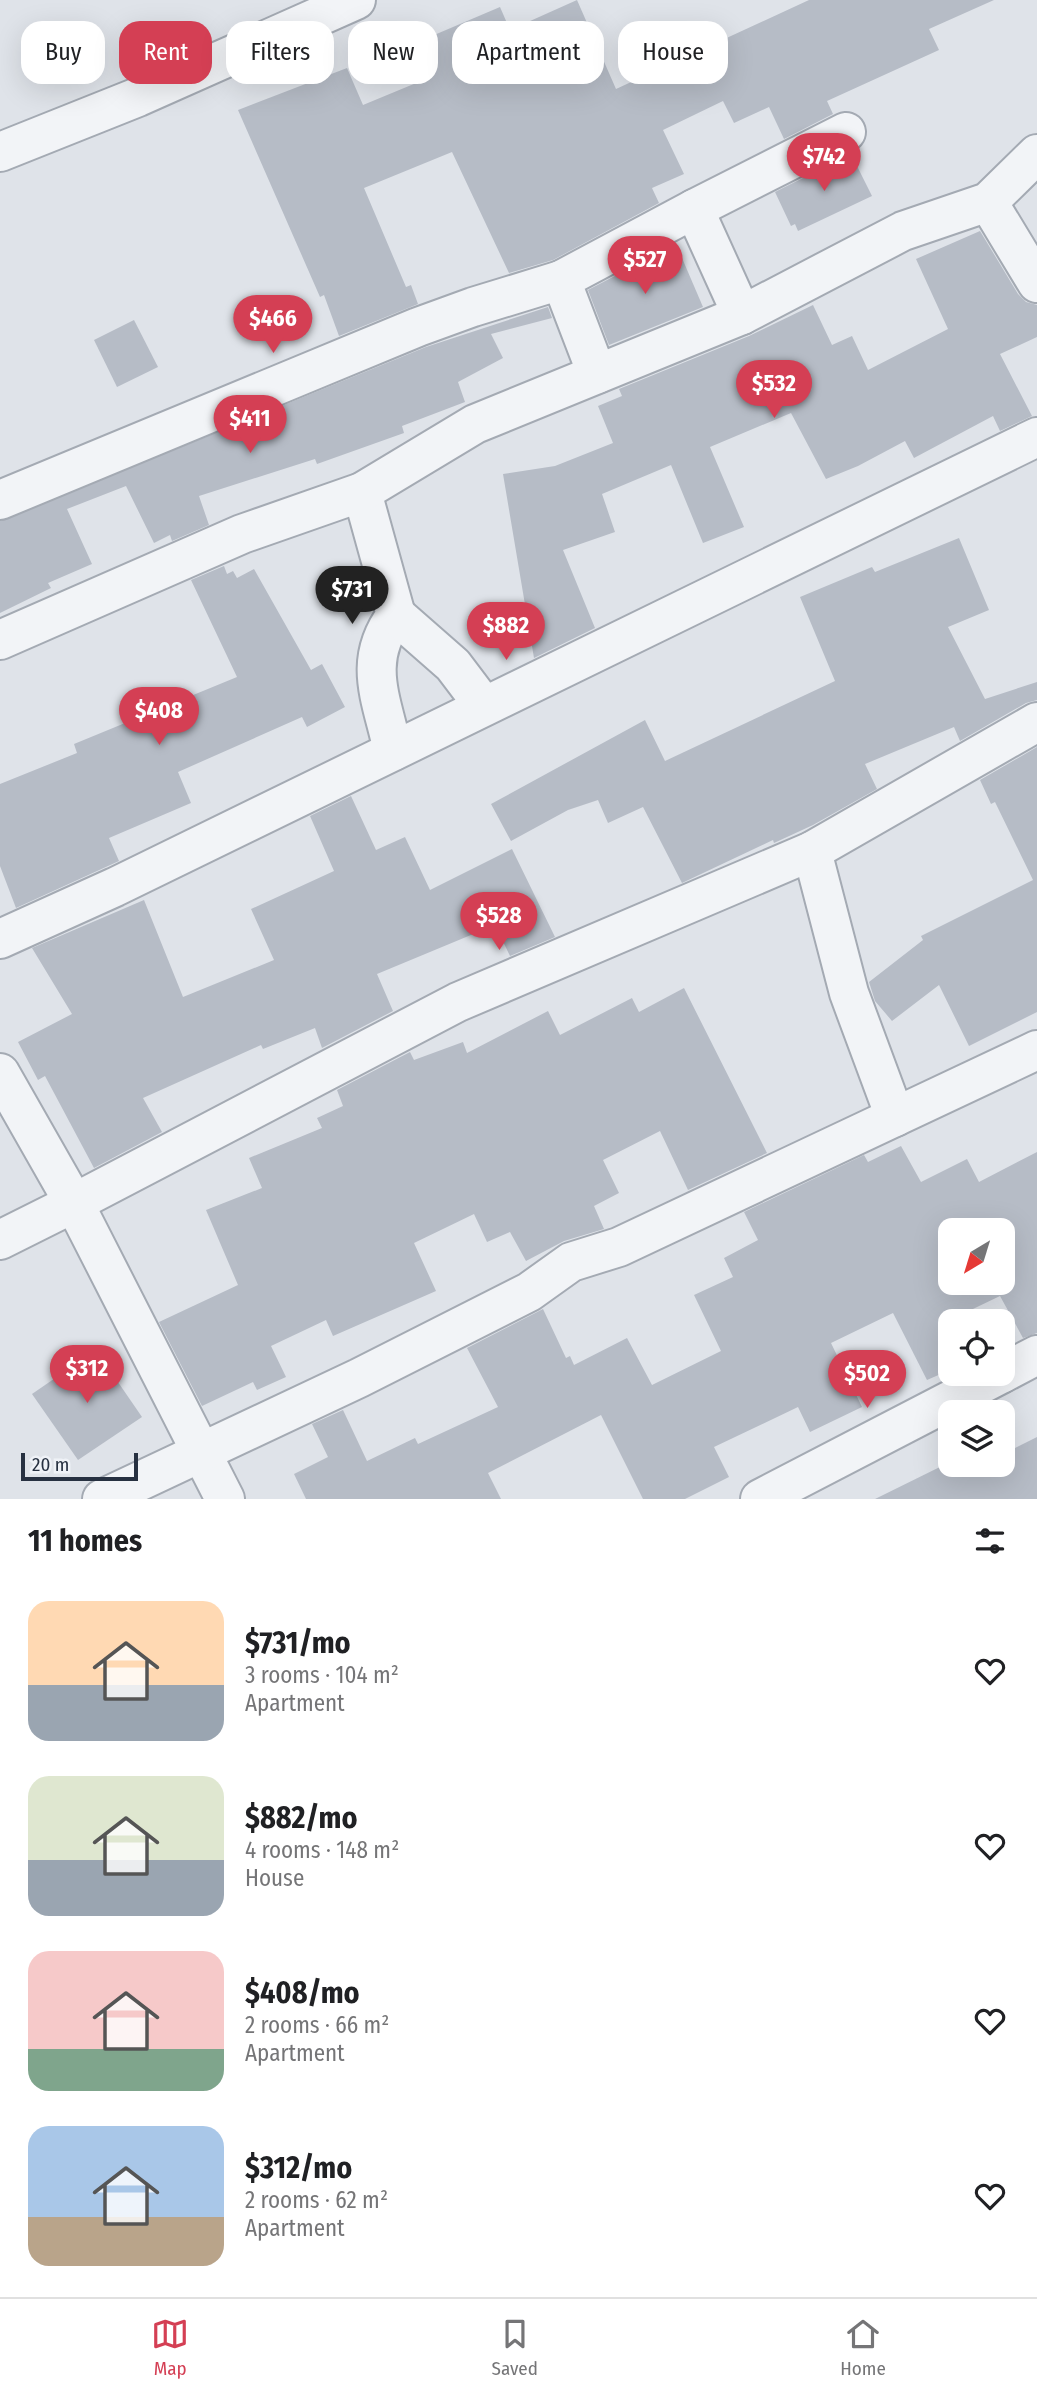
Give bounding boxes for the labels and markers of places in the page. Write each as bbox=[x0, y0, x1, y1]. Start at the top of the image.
pin: $742 bbox=[783, 134, 865, 193]
pin: $527 bbox=[604, 236, 686, 296]
pin: $466 bbox=[232, 296, 314, 355]
pin: $532 bbox=[733, 360, 815, 420]
pin: $411 bbox=[209, 396, 291, 455]
pin: $731 bbox=[311, 566, 393, 626]
pin: $882 bbox=[465, 602, 547, 662]
pin: $408 bbox=[118, 688, 200, 747]
pin: $528 bbox=[458, 892, 540, 952]
pin: $312 bbox=[46, 1346, 128, 1405]
pin: $502 bbox=[826, 1350, 908, 1410]

